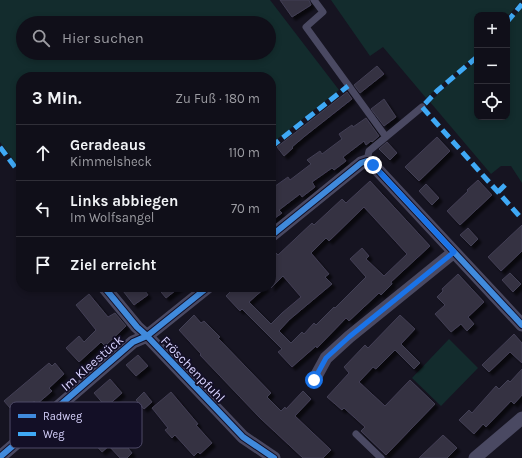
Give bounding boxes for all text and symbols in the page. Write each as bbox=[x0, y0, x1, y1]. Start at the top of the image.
map controls bbox=[474, 12, 510, 120]
button: + bbox=[474, 12, 510, 48]
search box bbox=[16, 16, 276, 60]
icon: search bbox=[30, 27, 52, 49]
text: Hier suchen bbox=[62, 29, 144, 47]
button: − bbox=[474, 48, 510, 84]
button: locate bbox=[474, 84, 510, 120]
text: 3 Min. bbox=[32, 88, 82, 108]
text: Zu Fuß · 180 m bbox=[175, 91, 260, 106]
text: Geradeaus bbox=[70, 136, 146, 154]
icon: ahead bbox=[32, 142, 54, 164]
text: 110 m bbox=[228, 145, 260, 160]
text: Kimmelsheck bbox=[70, 154, 152, 169]
route end bbox=[364, 156, 382, 174]
text: Links abbiegen bbox=[70, 192, 178, 210]
icon: left bbox=[32, 198, 54, 220]
text: 70 m bbox=[231, 201, 260, 216]
text: Im Wolfsangel bbox=[70, 210, 154, 225]
icon: arrive bbox=[32, 254, 54, 276]
text: Ziel erreicht bbox=[70, 256, 156, 274]
street label: Im Kleestück bbox=[58, 332, 126, 394]
street label: Fröschenpfuhl bbox=[158, 333, 228, 405]
route start bbox=[305, 371, 323, 389]
legend bbox=[10, 402, 142, 448]
text: Radweg bbox=[43, 410, 83, 423]
text: Weg bbox=[43, 428, 65, 441]

